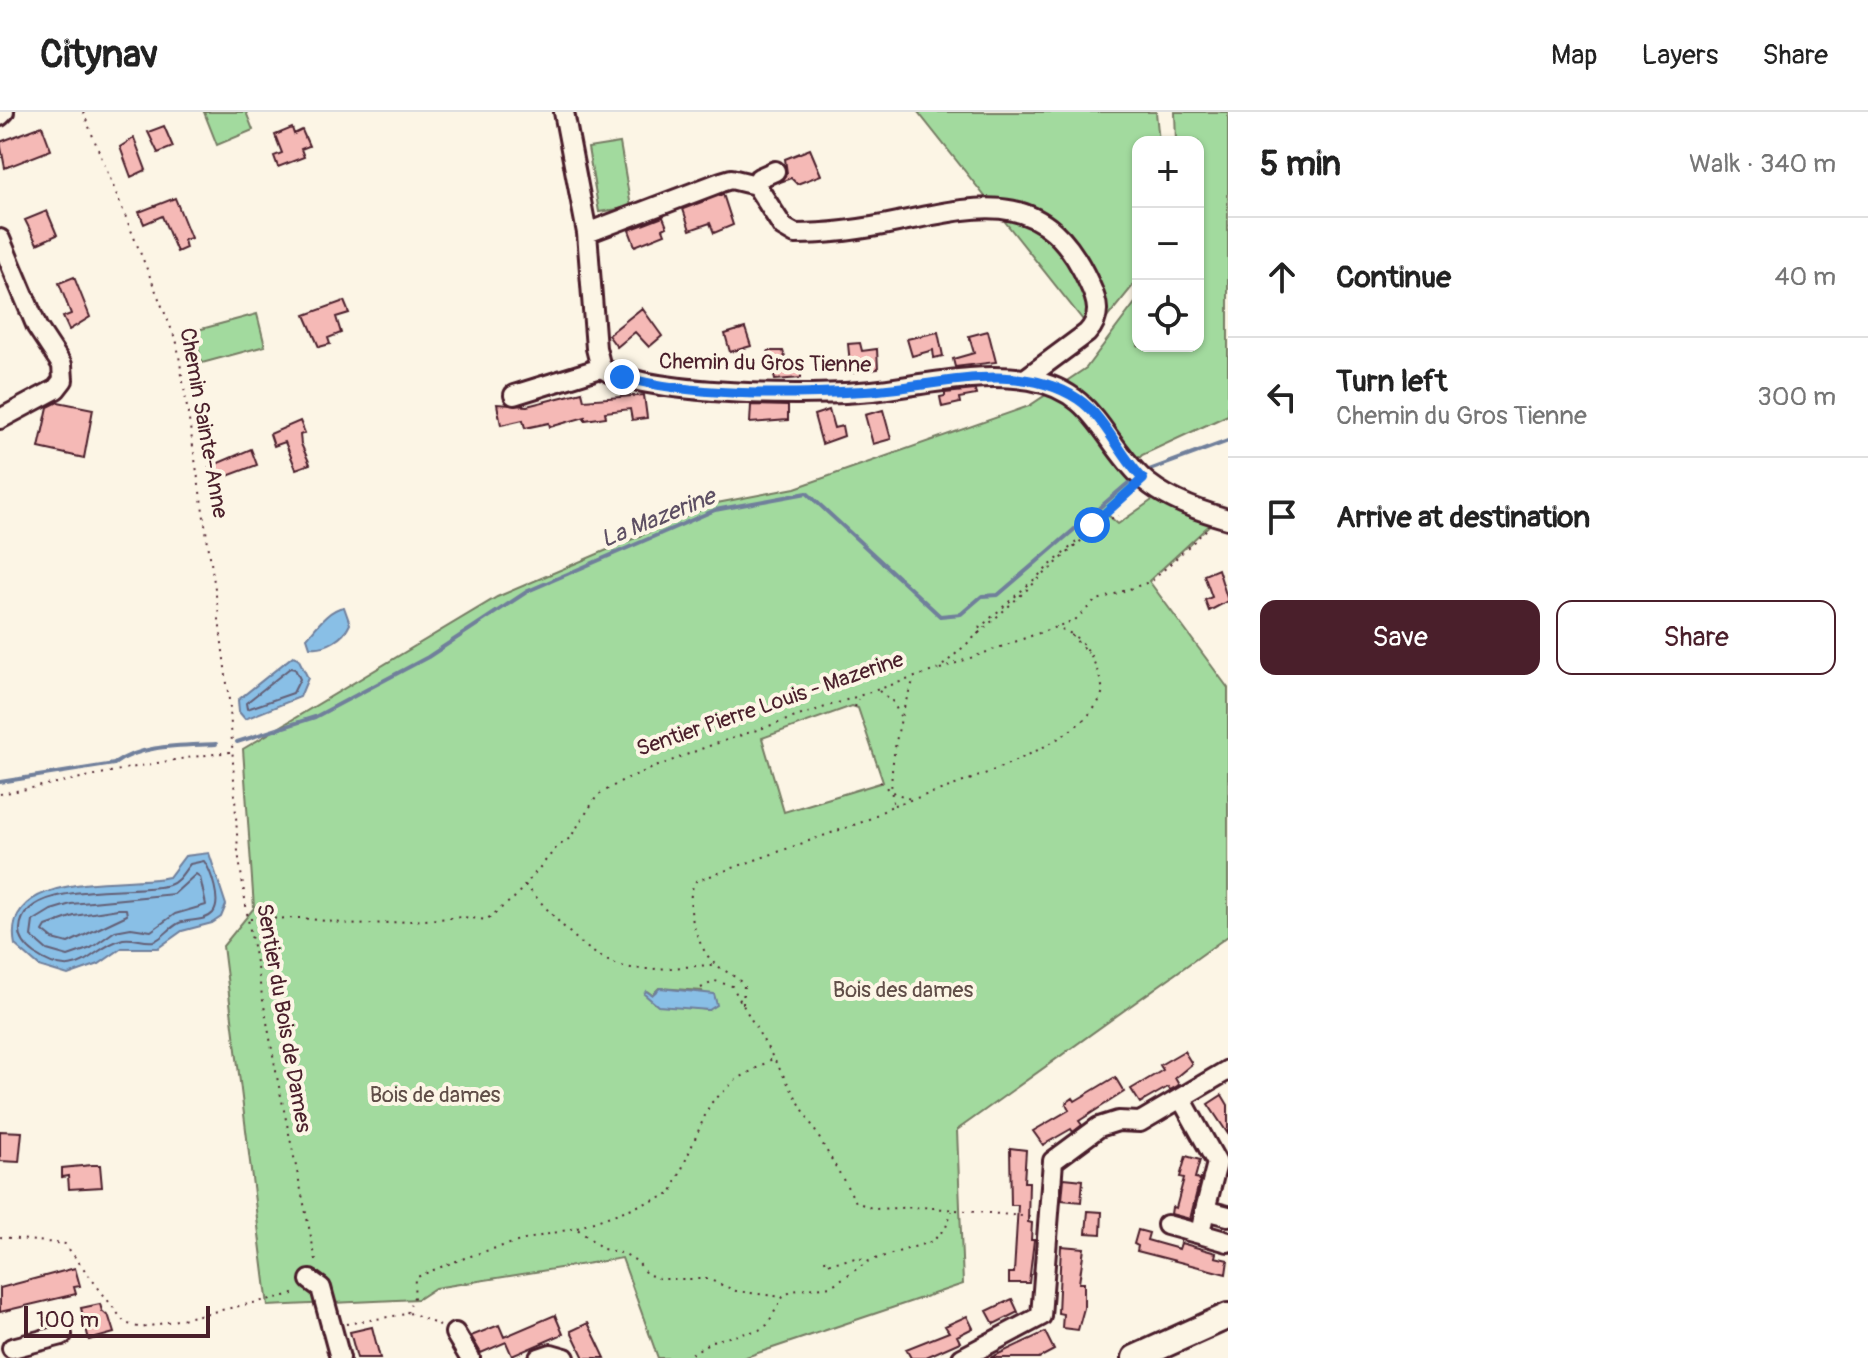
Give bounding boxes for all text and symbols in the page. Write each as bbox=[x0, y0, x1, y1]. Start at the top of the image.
text: Citynav bbox=[40, 31, 158, 79]
text: Map bbox=[1551, 38, 1597, 73]
text: Layers bbox=[1641, 38, 1718, 73]
text: Share bbox=[1762, 38, 1828, 73]
map controls bbox=[1132, 136, 1204, 352]
button: + bbox=[1132, 136, 1204, 208]
text: 5 min bbox=[1260, 143, 1341, 186]
text: Walk · 340 m bbox=[1689, 148, 1836, 180]
button: − bbox=[1132, 208, 1204, 280]
icon: ahead bbox=[1260, 255, 1304, 299]
text: Continue bbox=[1336, 259, 1451, 296]
text: 40 m bbox=[1774, 261, 1836, 293]
button: locate bbox=[1132, 280, 1204, 352]
street label: Chemin Sainte-Anne bbox=[173, 325, 235, 521]
street label: Chemin du Gros Tienne bbox=[659, 347, 872, 379]
route end bbox=[604, 359, 640, 395]
text: Turn left bbox=[1336, 363, 1447, 400]
icon: left bbox=[1260, 375, 1304, 419]
text: 300 m bbox=[1757, 381, 1836, 413]
text: Chemin du Gros Tienne bbox=[1336, 400, 1587, 432]
water label: La Mazerine bbox=[597, 481, 721, 554]
icon: arrive bbox=[1260, 495, 1304, 539]
text: Arrive at destination bbox=[1336, 499, 1590, 536]
route start bbox=[1074, 507, 1110, 543]
button: Save bbox=[1260, 600, 1540, 675]
button: Share bbox=[1556, 600, 1836, 675]
street label: Sentier Pierre Louis - Mazerine bbox=[633, 645, 907, 763]
street label: Sentier du Bois de Dames bbox=[250, 901, 318, 1135]
park label: Bois des dames bbox=[833, 976, 973, 1004]
park label: Bois de dames bbox=[370, 1081, 500, 1109]
scale bar bbox=[24, 1302, 210, 1338]
text: 100 m bbox=[36, 1306, 99, 1334]

